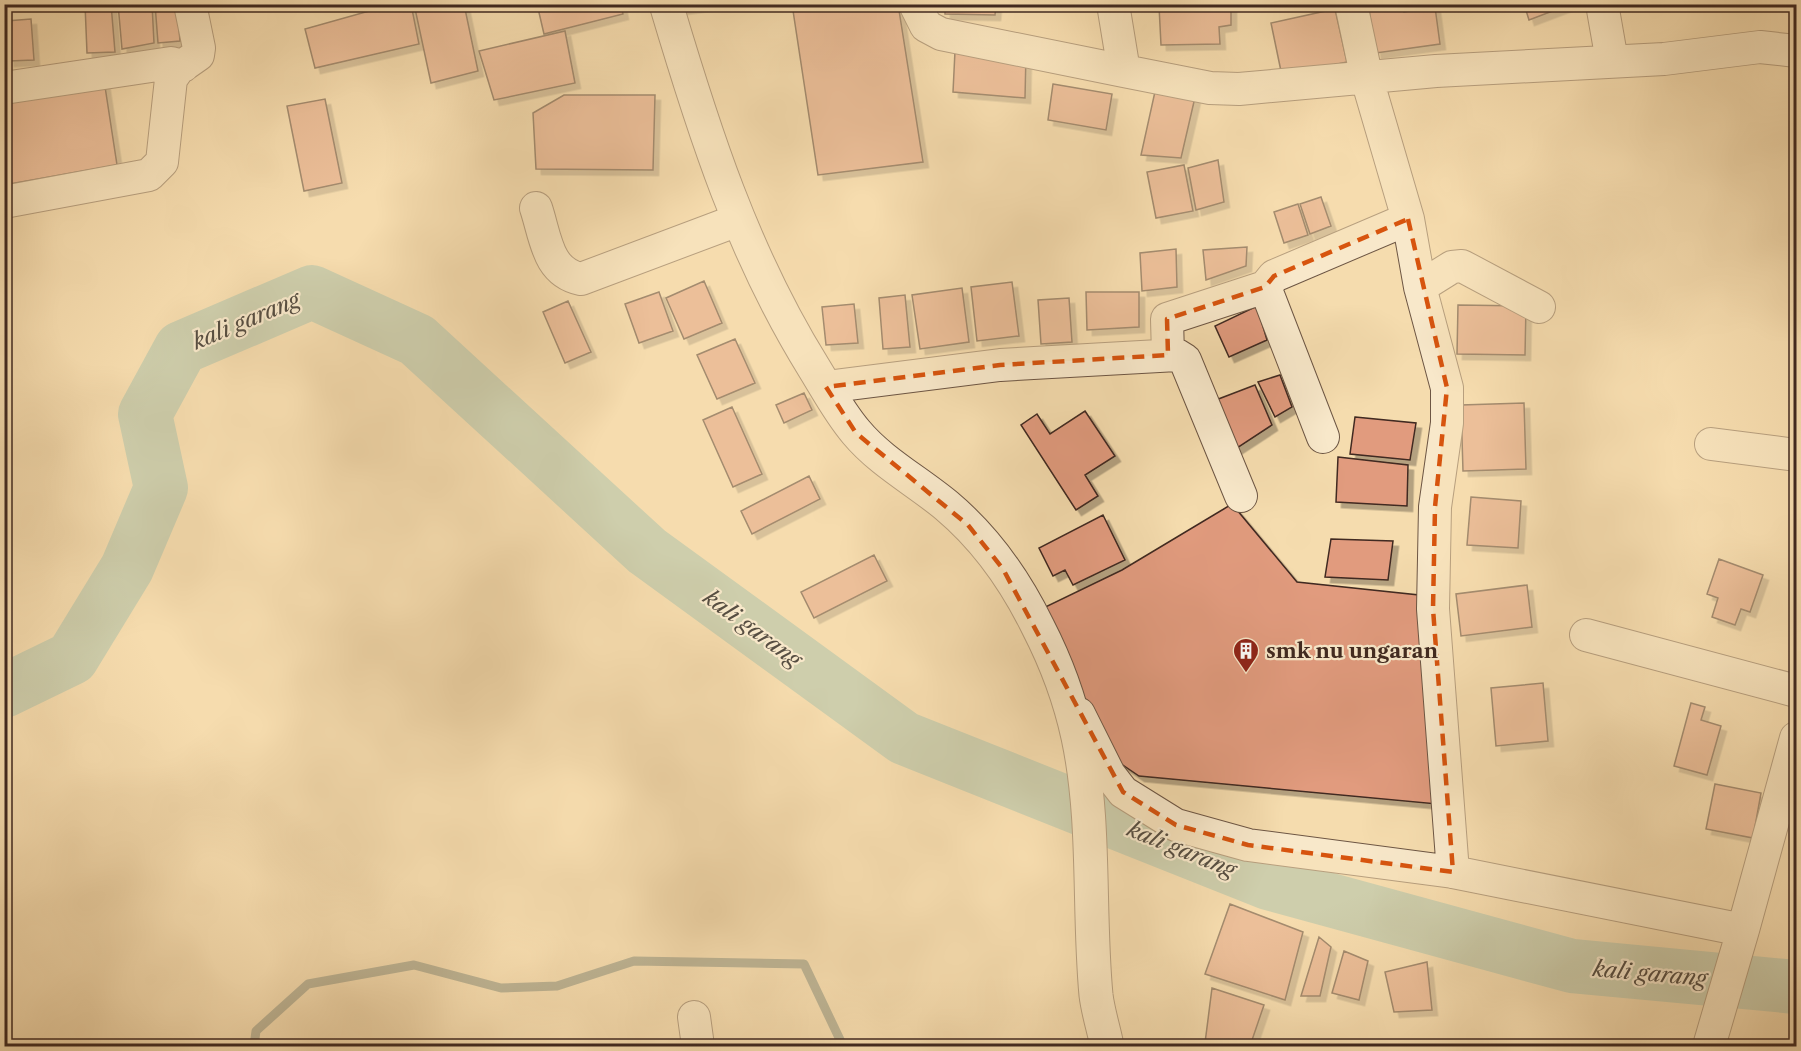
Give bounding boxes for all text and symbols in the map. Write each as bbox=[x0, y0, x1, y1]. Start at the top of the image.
water label: kali garang bbox=[188, 285, 306, 356]
water label: kali garang bbox=[698, 583, 808, 674]
building icon: smk nu ungaran bbox=[1231, 636, 1261, 674]
place label: smk nu ungaran bbox=[1266, 638, 1439, 663]
water label: kali garang bbox=[1123, 815, 1241, 884]
water label: kali garang bbox=[1591, 955, 1710, 992]

